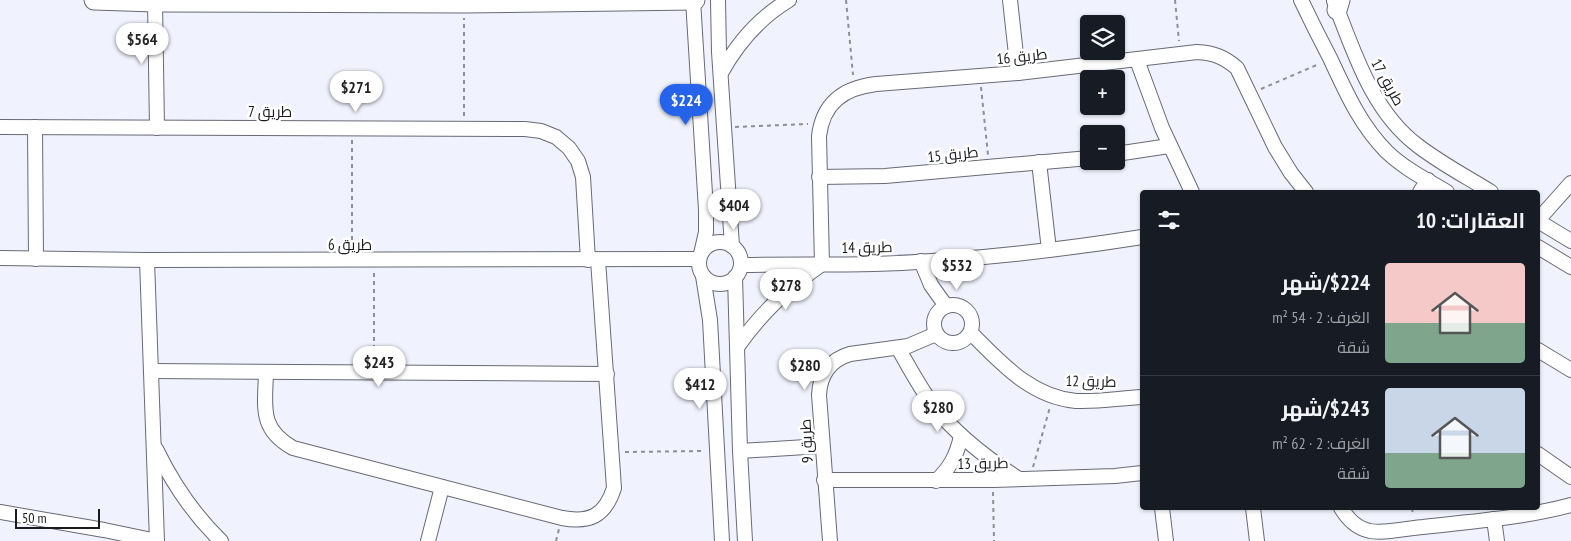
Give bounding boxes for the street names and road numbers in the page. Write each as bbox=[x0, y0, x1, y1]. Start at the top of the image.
street label: طريق 16 bbox=[996, 44, 1048, 69]
street label: طريق 17 bbox=[1366, 55, 1409, 109]
street label: طريق 7 bbox=[248, 102, 292, 122]
street label: طريق 15 bbox=[927, 142, 979, 167]
street label: طريق 6 bbox=[328, 235, 372, 255]
street label: طريق 14 bbox=[841, 237, 893, 258]
street label: طريق 12 bbox=[1065, 371, 1117, 392]
street label: طريق 9 bbox=[795, 418, 818, 464]
street label: طريق 13 bbox=[957, 453, 1009, 474]

